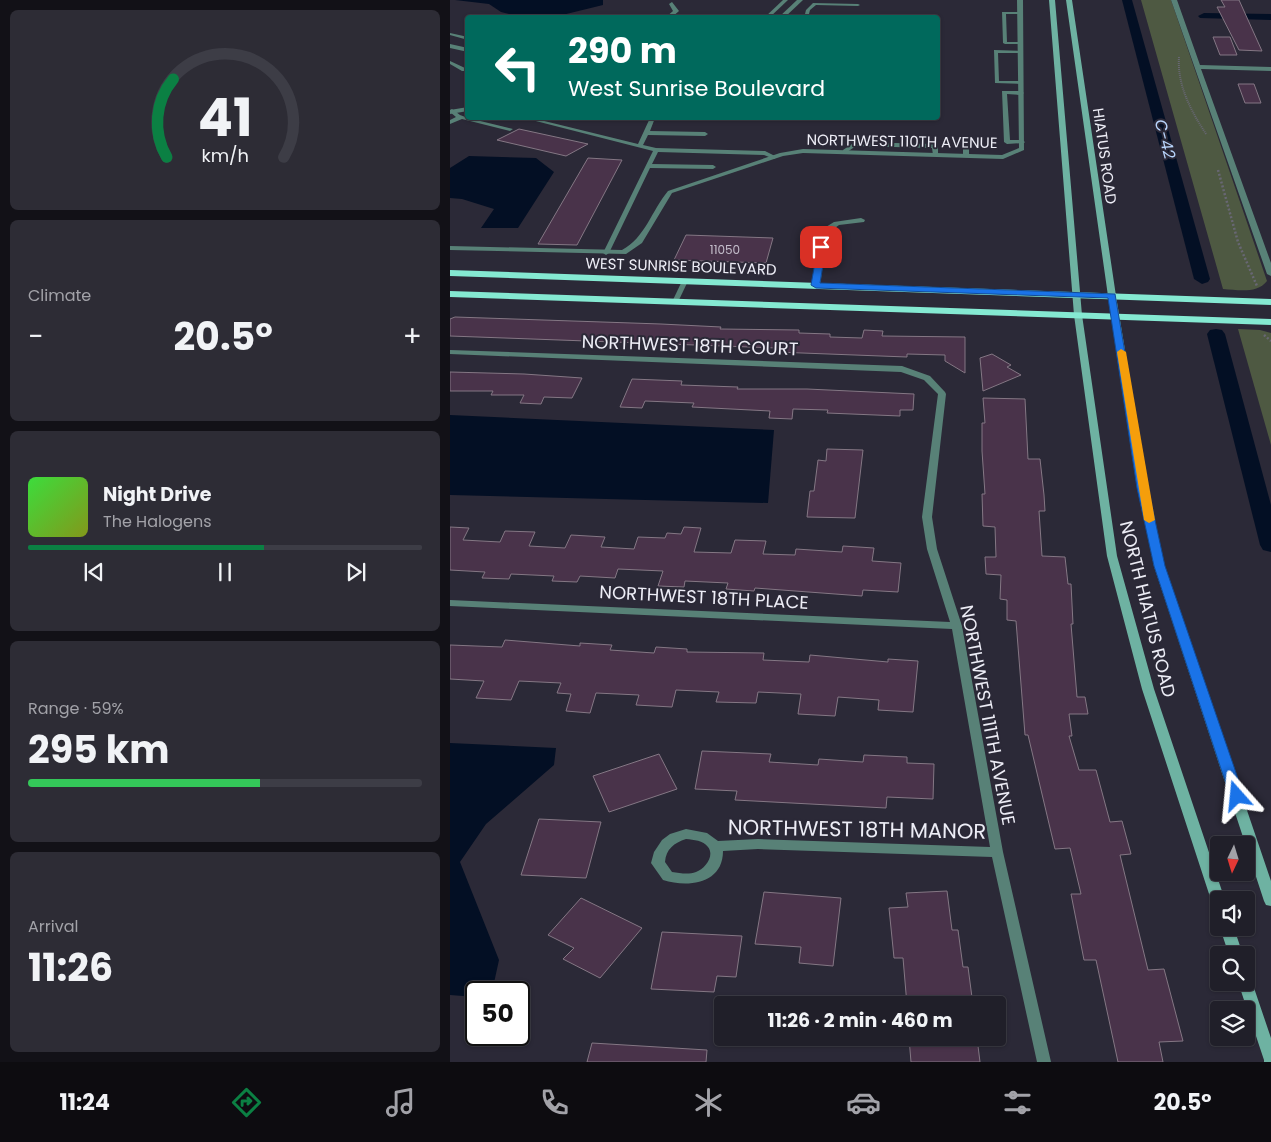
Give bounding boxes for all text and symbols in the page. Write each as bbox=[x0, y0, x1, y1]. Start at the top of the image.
text: 290 m bbox=[568, 26, 677, 75]
icon: left bbox=[485, 35, 550, 100]
text: West Sunrise Boulevard bbox=[568, 73, 825, 104]
text: 41 bbox=[198, 81, 252, 154]
street label: HIATUS ROAD bbox=[1088, 107, 1122, 205]
water label: C-42 bbox=[1149, 116, 1181, 162]
street label: NORTHWEST 110TH AVENUE bbox=[806, 129, 998, 153]
text: km/h bbox=[201, 143, 249, 168]
pin bbox=[800, 226, 842, 268]
icon: arrive bbox=[807, 233, 835, 261]
house number: 11050 bbox=[710, 241, 740, 258]
street label: WEST SUNRISE BOULEVARD bbox=[585, 252, 777, 280]
text: Climate bbox=[28, 284, 91, 307]
text: 20.5° bbox=[173, 310, 273, 363]
text: − bbox=[28, 317, 43, 356]
text: + bbox=[403, 317, 422, 356]
street label: NORTHWEST 18TH COURT bbox=[581, 329, 799, 361]
text: Night Drive bbox=[103, 481, 212, 508]
text: The Halogens bbox=[103, 510, 211, 533]
street label: NORTH HIATUS ROAD bbox=[1114, 518, 1182, 700]
icon: previous bbox=[80, 558, 108, 586]
icon: pause bbox=[211, 558, 239, 586]
icon: next bbox=[342, 558, 370, 586]
street label: NORTHWEST 18TH PLACE bbox=[599, 579, 809, 615]
street label: NORTHWEST 111TH AVENUE bbox=[954, 603, 1022, 827]
text: Range · 59% bbox=[28, 697, 124, 720]
text: 295 km bbox=[28, 723, 170, 776]
position arrow bbox=[1210, 769, 1262, 821]
street label: NORTHWEST 18TH MANOR bbox=[728, 812, 986, 846]
north arrow bbox=[1210, 836, 1255, 881]
map controls bbox=[1210, 836, 1255, 1046]
button: sound bbox=[1210, 891, 1255, 936]
text: Arrival bbox=[28, 915, 78, 938]
text: 11:26 bbox=[28, 941, 113, 994]
button: search bbox=[1210, 946, 1255, 991]
speed limit sign: 50 bbox=[465, 981, 530, 1046]
button: layers bbox=[1210, 1001, 1255, 1046]
text: 11:26 · 2 min · 460 m bbox=[767, 1007, 953, 1034]
icon: directions bbox=[229, 1085, 264, 1120]
icon: music bbox=[383, 1085, 418, 1120]
icon: phone bbox=[537, 1085, 572, 1120]
icon: climate bbox=[691, 1085, 726, 1120]
icon: car bbox=[846, 1085, 881, 1120]
icon: filters bbox=[1000, 1085, 1035, 1120]
text: 11:24 bbox=[60, 1087, 110, 1118]
text: 20.5° bbox=[1154, 1087, 1211, 1118]

